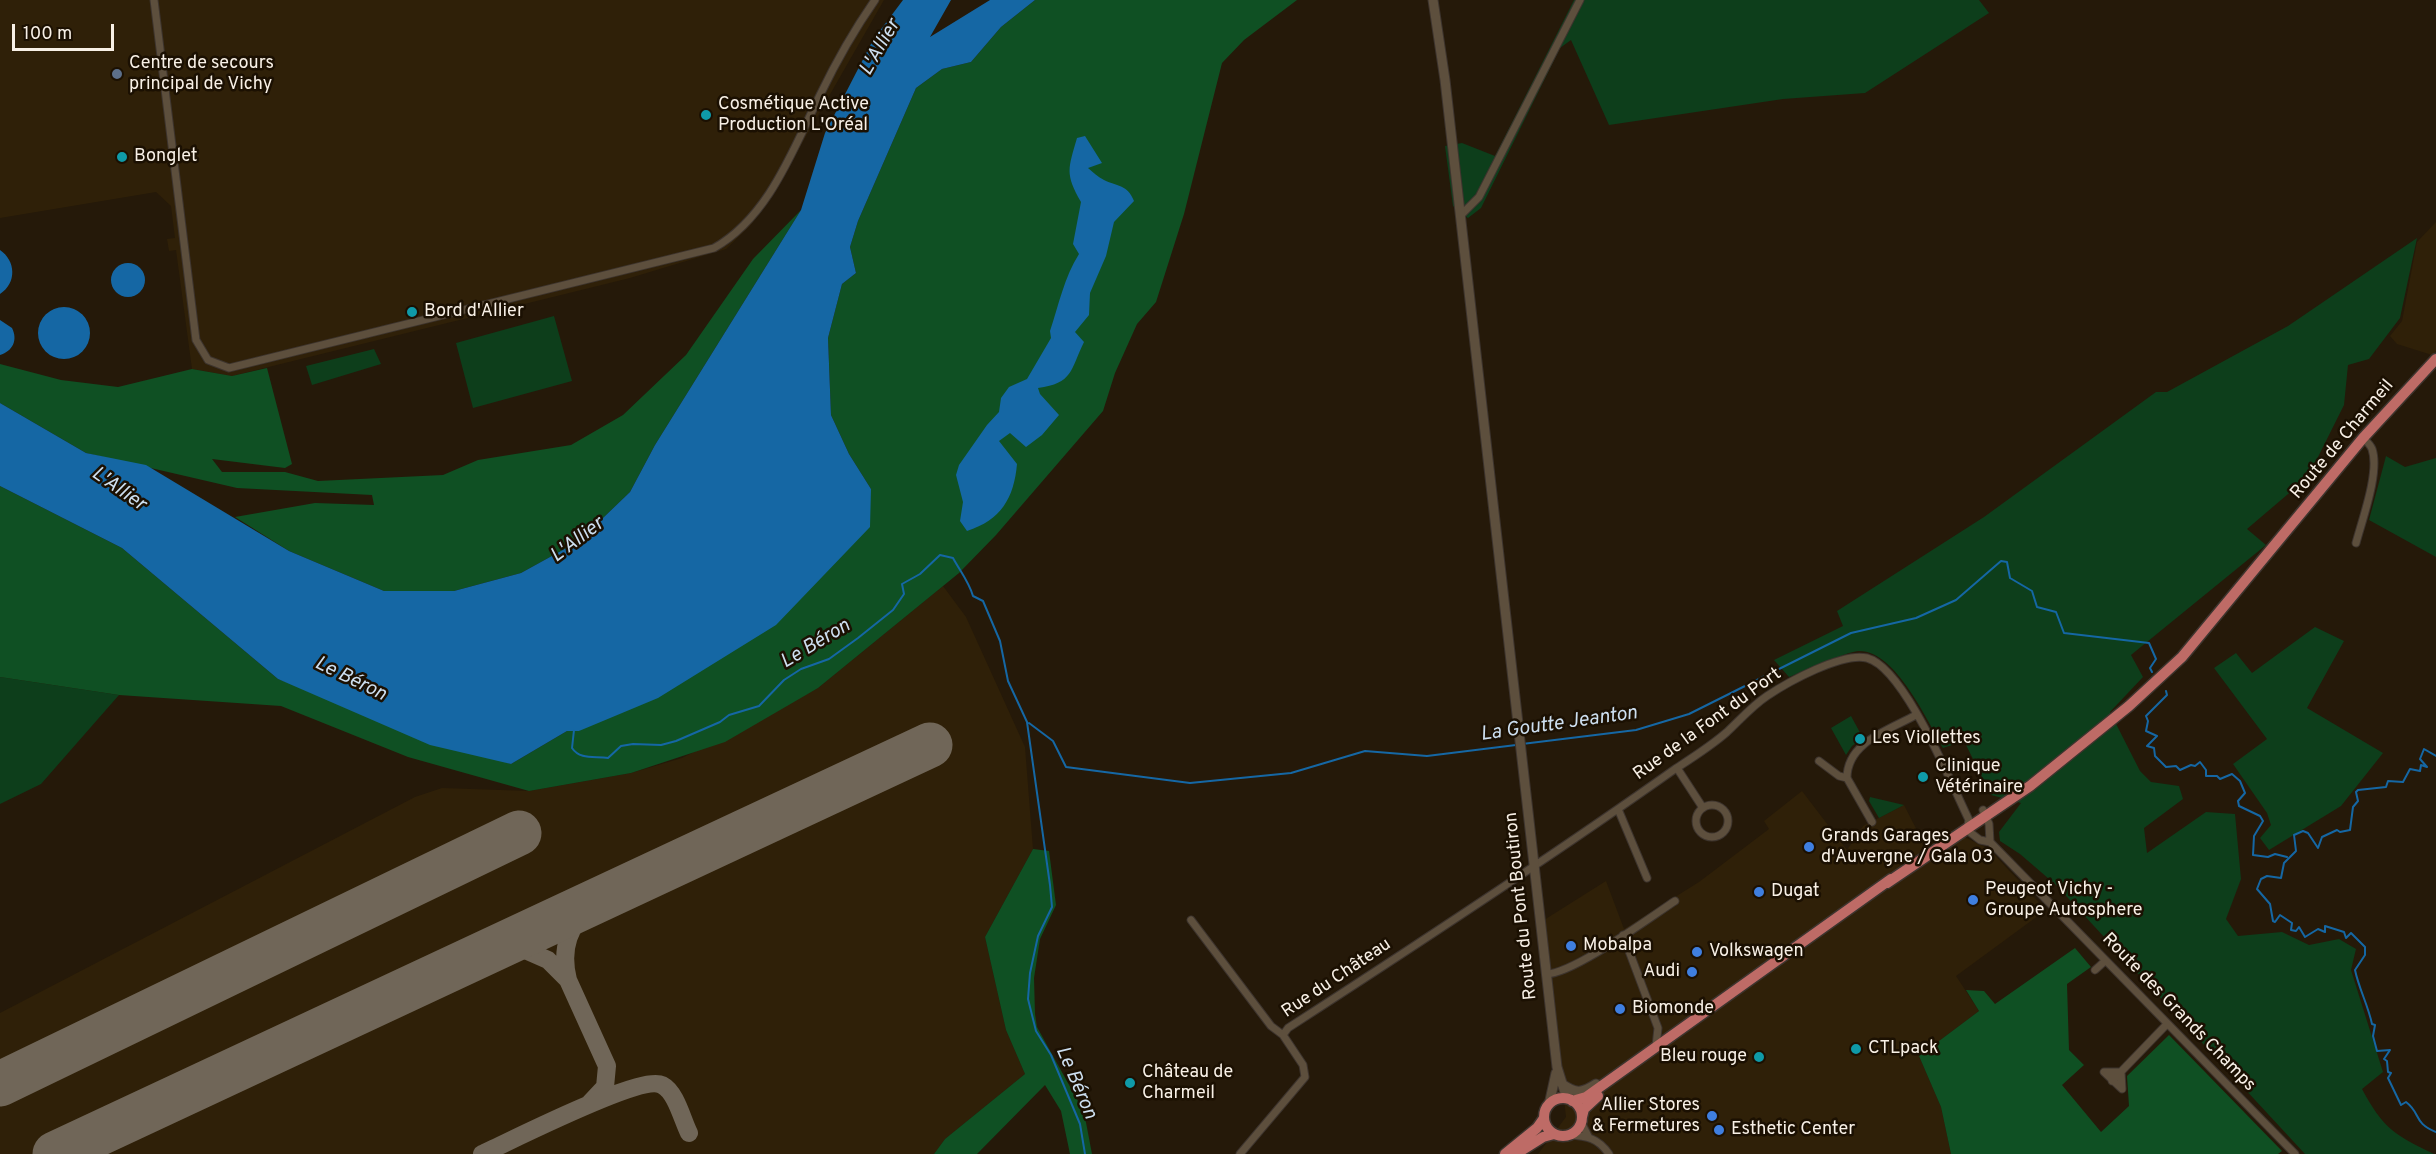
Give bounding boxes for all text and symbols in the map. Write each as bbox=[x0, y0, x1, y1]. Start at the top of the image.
scale bar bbox=[15, 12, 117, 50]
water label: L'Allier bbox=[855, 16, 907, 80]
text: 100 m bbox=[23, 23, 72, 46]
place label: Centre de secours principal de Vichy bbox=[129, 53, 274, 96]
marker: Centre de secours principal de Vichy bbox=[110, 67, 124, 81]
place label: Cosmétique Active Production L'Oréal bbox=[718, 94, 869, 136]
marker: Cosmétique Active Production L'Oréal bbox=[699, 108, 713, 122]
place label: Bonglet bbox=[134, 146, 197, 168]
marker: Bonglet bbox=[115, 150, 129, 164]
place label: Bord d'Allier bbox=[424, 301, 524, 323]
marker: Bord d'Allier bbox=[405, 305, 419, 319]
street label: Route de Charmeil bbox=[2287, 376, 2399, 504]
water label: L'Allier bbox=[86, 463, 150, 517]
water label: L'Allier bbox=[546, 513, 610, 569]
water label: Le Béron bbox=[777, 615, 855, 675]
water label: Le Béron bbox=[310, 652, 390, 708]
street label: Rue de la Font du Port bbox=[1630, 664, 1786, 786]
water label: La Goutte Jeanton bbox=[1479, 702, 1639, 748]
place label: Les Viollettes bbox=[1872, 728, 1981, 750]
marker: Les Viollettes bbox=[1853, 732, 1867, 746]
place label: Clinique Vétérinaire bbox=[1935, 756, 2023, 798]
marker: Clinique Vétérinaire bbox=[1916, 770, 1930, 784]
street label: Route du Pont Boutiron bbox=[1501, 811, 1543, 1001]
place label: Grands Garages d'Auvergne / Gala 03 bbox=[1821, 826, 1993, 868]
marker: Grands Garages d'Auvergne / Gala 03 bbox=[1802, 840, 1816, 854]
place label: Peugeot Vichy - Groupe Autosphere bbox=[1985, 879, 2142, 922]
place label: Dugat bbox=[1771, 881, 1820, 903]
marker: Dugat bbox=[1752, 885, 1766, 899]
marker: Peugeot Vichy - Groupe Autosphere bbox=[1966, 893, 1980, 907]
street label: Route des Grands Champs bbox=[2097, 929, 2259, 1097]
street label: Rue du Château bbox=[1278, 934, 1396, 1024]
place label: Mobalpa bbox=[1583, 935, 1652, 957]
marker: Mobalpa bbox=[1564, 939, 1578, 953]
place label: Volkswagen bbox=[1709, 941, 1804, 963]
marker: Volkswagen bbox=[1690, 945, 1704, 959]
place label: Audi bbox=[1643, 961, 1680, 983]
marker: Audi bbox=[1685, 965, 1699, 979]
place label: Biomonde bbox=[1632, 998, 1714, 1020]
marker: Biomonde bbox=[1613, 1002, 1627, 1016]
place label: CTLpack bbox=[1868, 1038, 1939, 1060]
marker: CTLpack bbox=[1849, 1042, 1863, 1056]
water label: Le Béron bbox=[1049, 1043, 1101, 1123]
place label: Bleu rouge bbox=[1660, 1046, 1747, 1068]
marker: Bleu rouge bbox=[1752, 1050, 1766, 1064]
place label: Château de Charmeil bbox=[1142, 1062, 1233, 1104]
marker: Château de Charmeil bbox=[1123, 1076, 1137, 1090]
place label: Allier Stores & Fermetures bbox=[1592, 1095, 1700, 1138]
marker: Allier Stores & Fermetures bbox=[1705, 1109, 1719, 1123]
place label: Esthetic Center bbox=[1731, 1119, 1855, 1141]
marker: Esthetic Center bbox=[1712, 1123, 1726, 1137]

